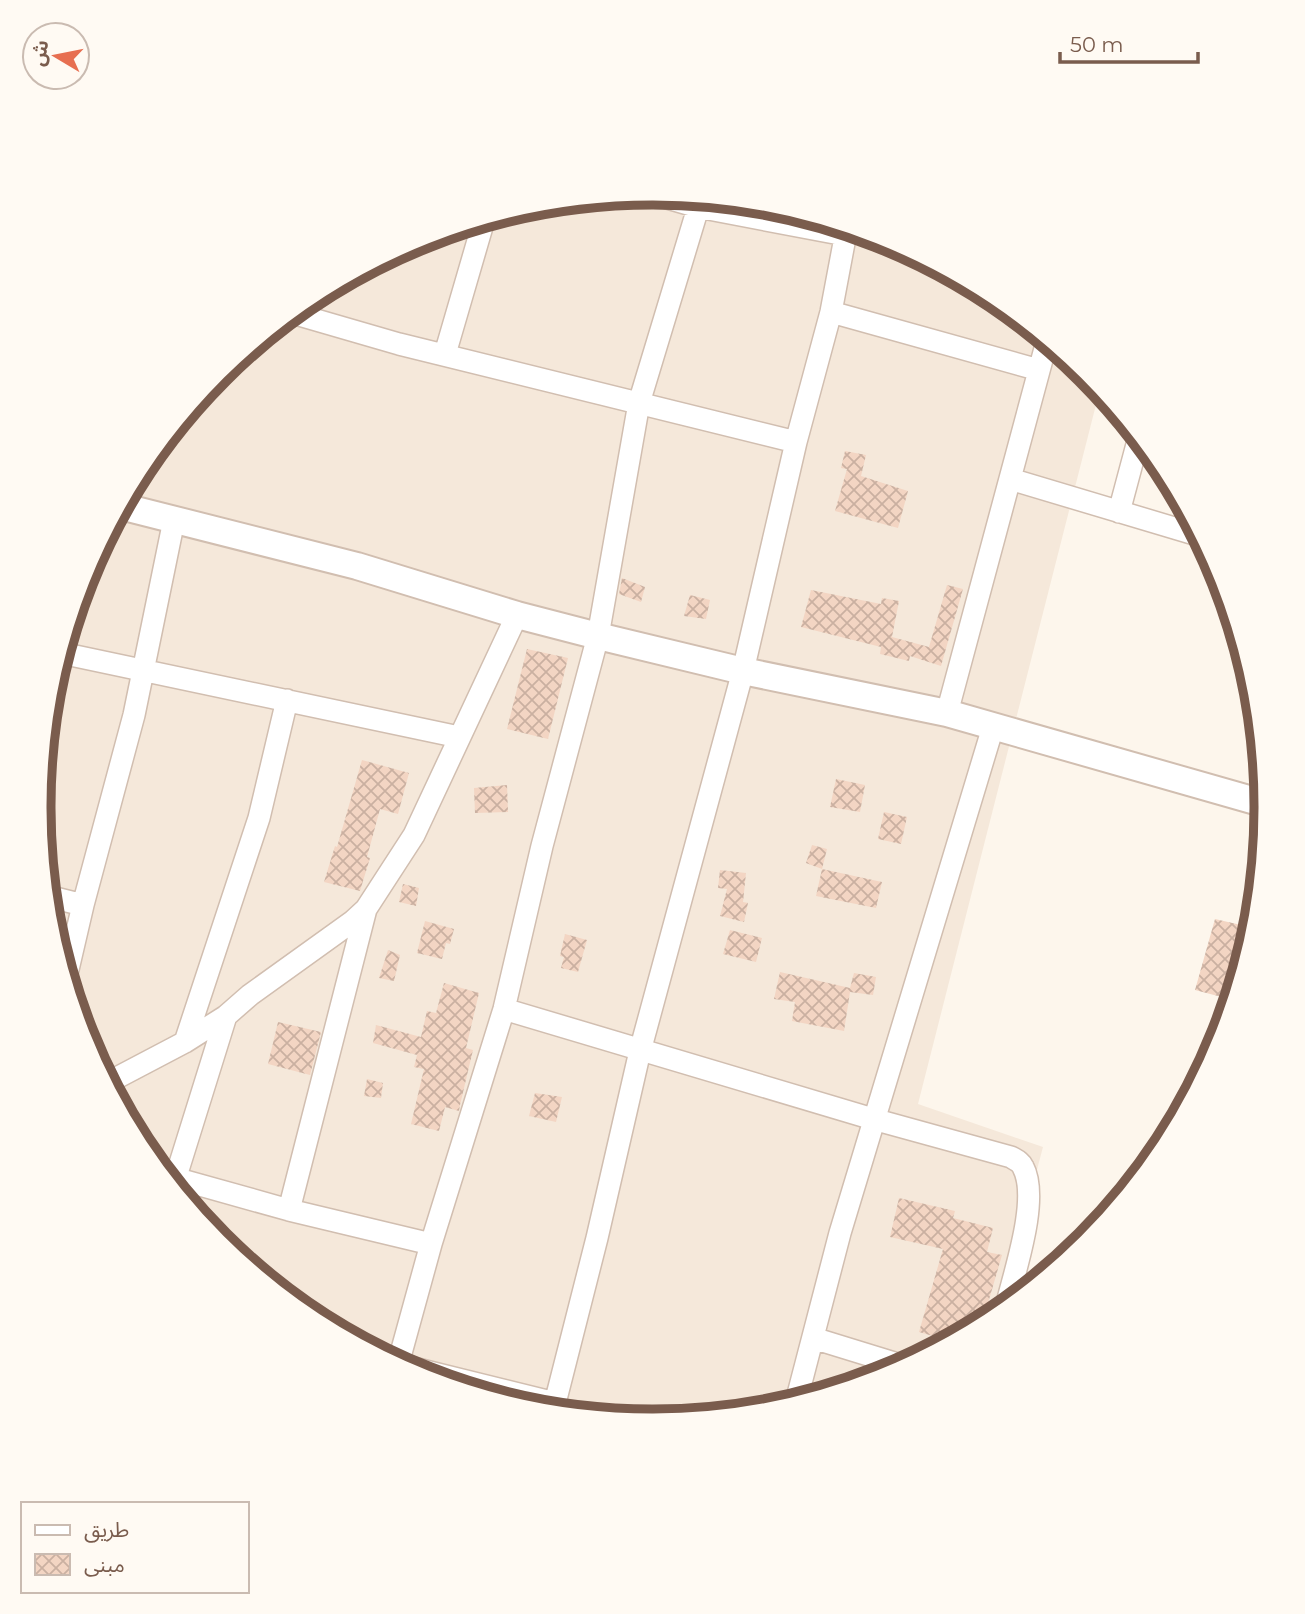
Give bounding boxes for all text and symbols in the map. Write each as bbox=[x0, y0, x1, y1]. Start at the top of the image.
north arrow bbox=[21, 21, 91, 91]
scale bar bbox=[1060, 21, 1198, 65]
text: 50 m bbox=[1070, 32, 1124, 57]
text: ش bbox=[26, 38, 53, 68]
legend bbox=[21, 1502, 248, 1593]
text: طريق bbox=[84, 1517, 129, 1543]
text: مبنى bbox=[84, 1552, 125, 1577]

